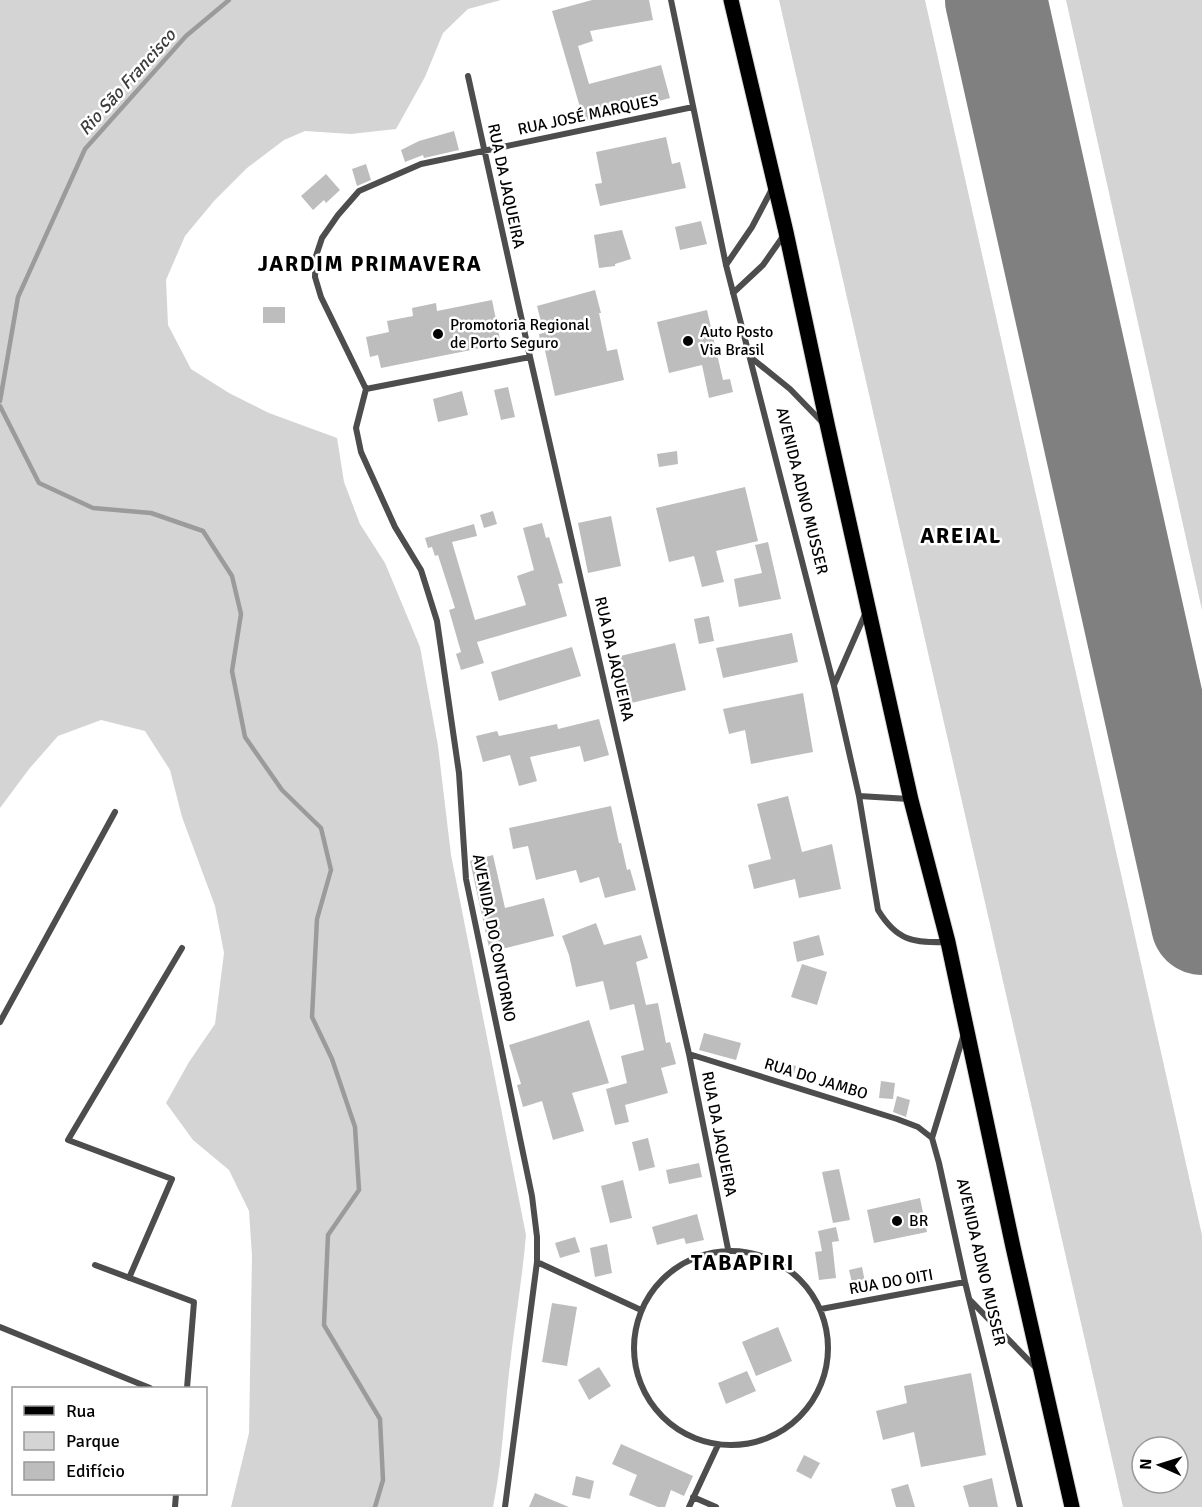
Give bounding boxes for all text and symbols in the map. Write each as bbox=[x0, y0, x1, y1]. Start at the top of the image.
water label: Rio São Francisco bbox=[74, 23, 181, 140]
street label: RUA JOSÉ MARQUES bbox=[516, 90, 660, 140]
street label: RUA DA JAQUEIRA bbox=[483, 122, 529, 251]
district label: JARDIM PRIMAVERA bbox=[258, 250, 482, 277]
place label: Promotoria Regional de Porto Seguro bbox=[450, 315, 590, 353]
place label: Auto Posto Via Brasil bbox=[700, 322, 773, 360]
marker: Promotoria Regional de Porto Seguro bbox=[431, 327, 445, 341]
marker: Auto Posto Via Brasil bbox=[681, 334, 695, 348]
street label: AVENIDA ADNO MUSSER bbox=[772, 405, 833, 577]
district label: AREIAL bbox=[920, 522, 1002, 549]
street label: RUA DA JAQUEIRA bbox=[590, 595, 638, 723]
street label: AVENIDA DO CONTORNO bbox=[468, 852, 520, 1024]
street label: RUA DO JAMBO bbox=[762, 1054, 870, 1104]
street label: RUA DA JAQUEIRA bbox=[697, 1070, 741, 1199]
street label: AVENIDA ADNO MUSSER bbox=[952, 1176, 1010, 1348]
place label: BR bbox=[909, 1211, 929, 1231]
marker: BR bbox=[890, 1214, 904, 1228]
district label: TABAPIRI bbox=[691, 1249, 795, 1276]
street label: RUA DO OITI bbox=[847, 1265, 935, 1299]
legend bbox=[12, 1387, 207, 1495]
text: Rua bbox=[66, 1400, 95, 1422]
text: Parque bbox=[66, 1430, 120, 1452]
north arrow bbox=[1130, 1435, 1190, 1495]
text: N bbox=[1136, 1458, 1156, 1470]
text: Edifício bbox=[66, 1460, 125, 1482]

